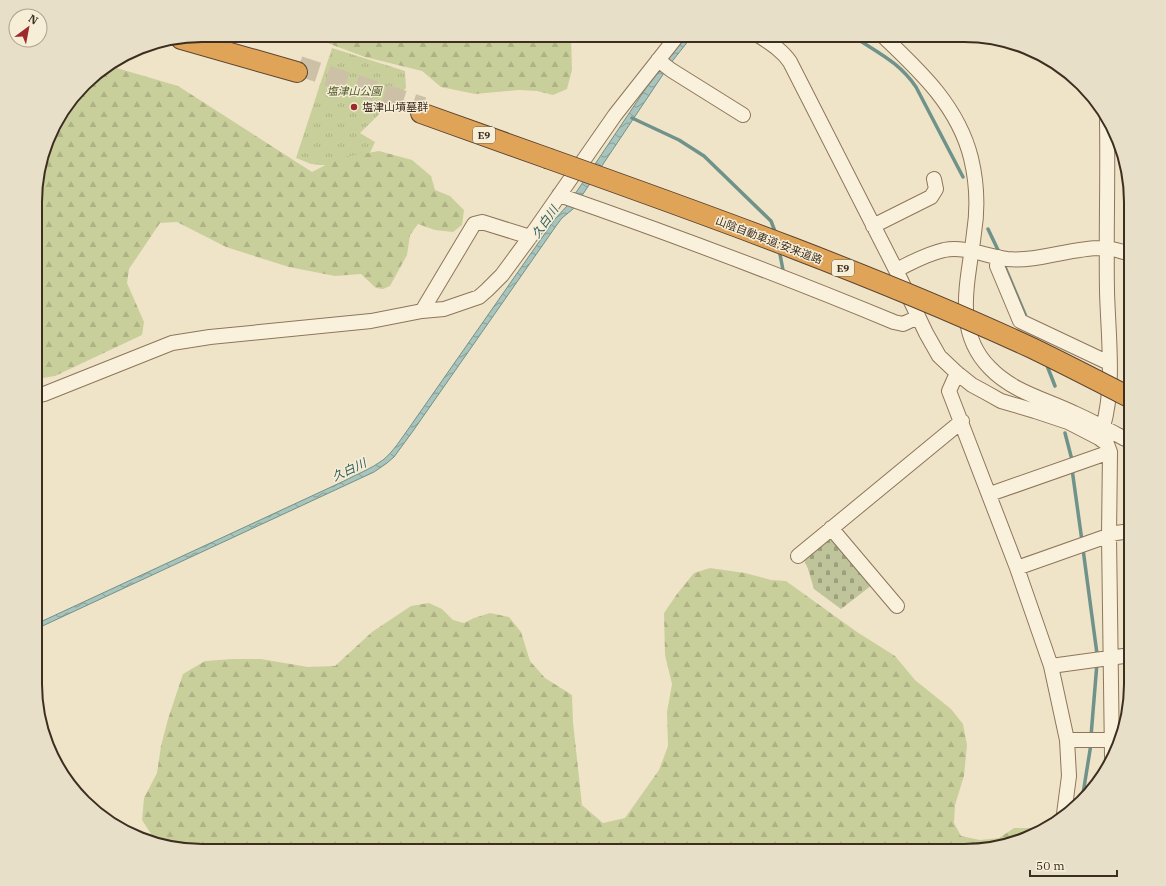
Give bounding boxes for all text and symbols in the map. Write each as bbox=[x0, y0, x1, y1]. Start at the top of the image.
north arrow bbox=[8, 8, 48, 48]
text: N bbox=[26, 11, 41, 28]
park label: 塩津山公園 bbox=[327, 84, 383, 98]
place label: 塩津山墳墓群 bbox=[362, 100, 428, 114]
marker: 塩津山墳墓群 bbox=[349, 102, 359, 112]
road number: E9 bbox=[473, 127, 495, 143]
water label: 久白川 bbox=[528, 201, 562, 241]
street label: 山陰自動車道;安来道路 bbox=[714, 213, 824, 267]
road number: E9 bbox=[832, 260, 854, 276]
water label: 久白川 bbox=[329, 454, 370, 484]
scale bar bbox=[1030, 852, 1117, 878]
text: 50 m bbox=[1036, 858, 1065, 873]

